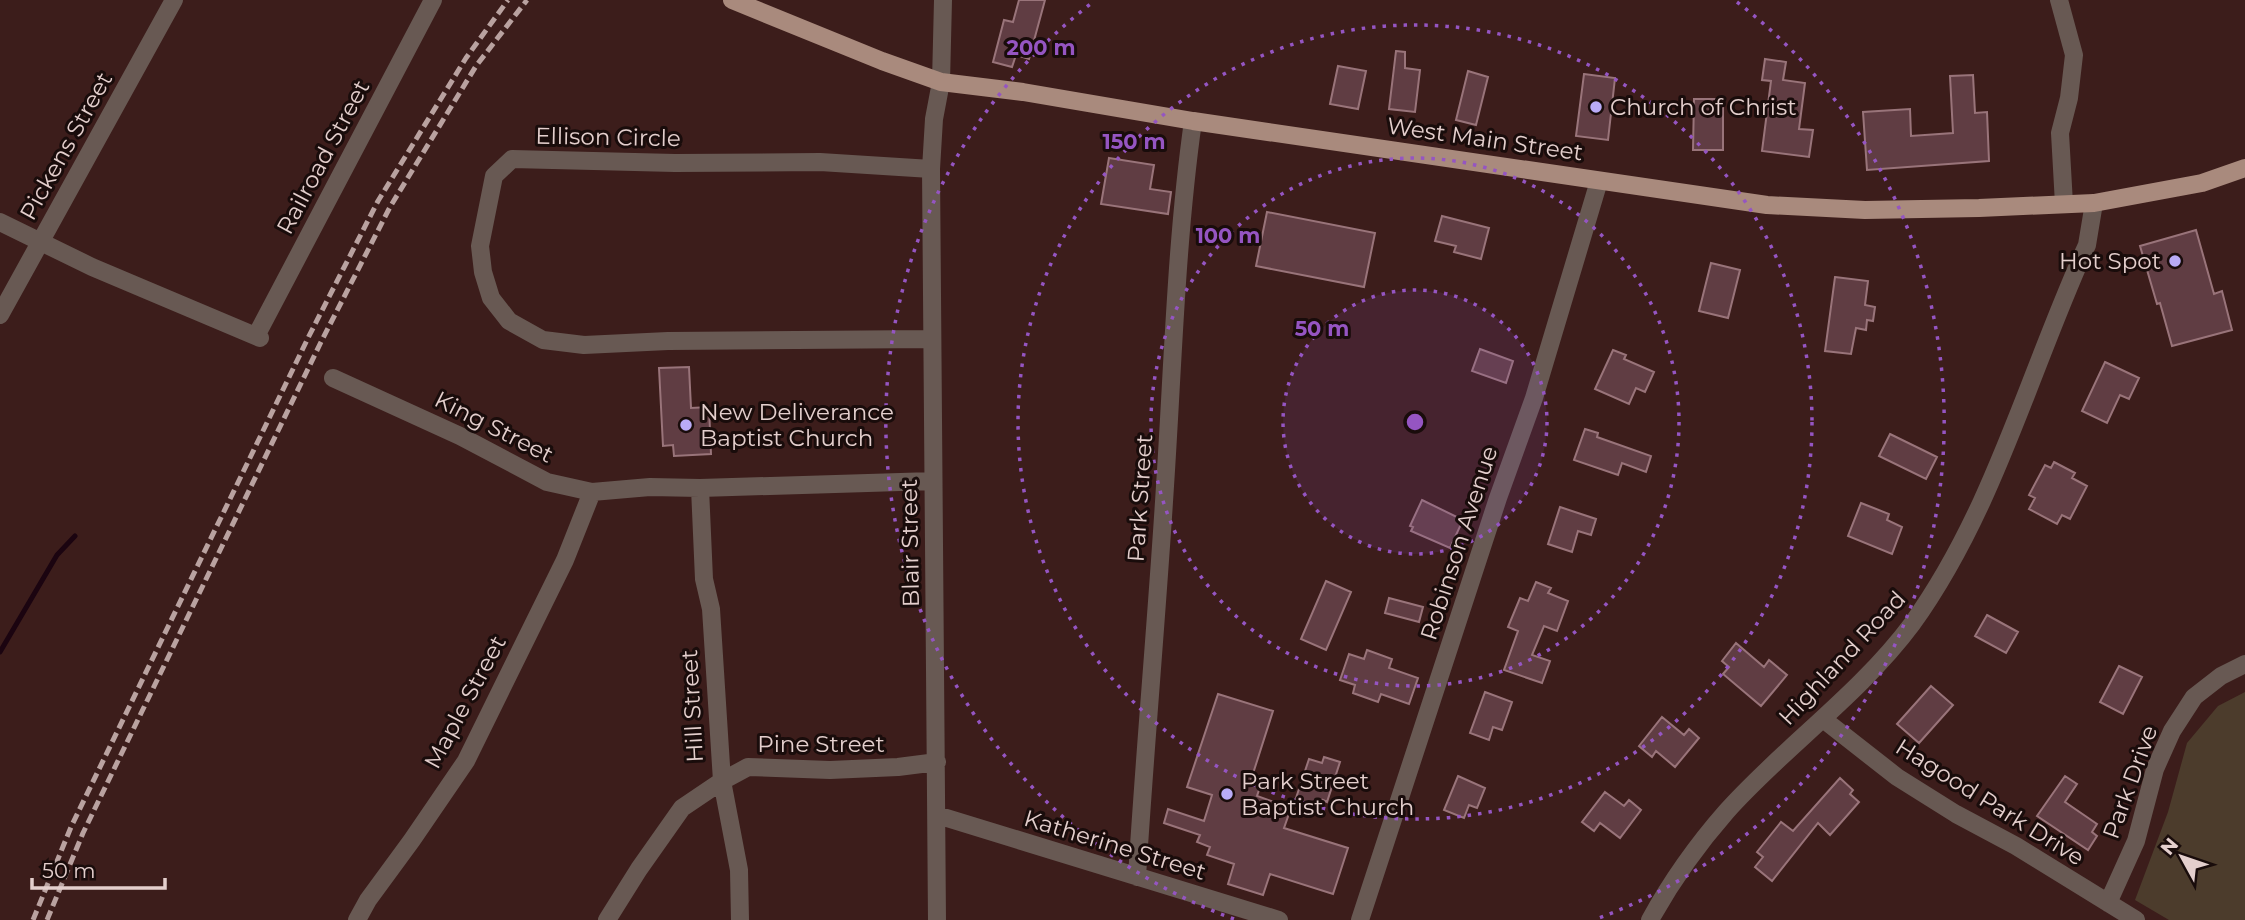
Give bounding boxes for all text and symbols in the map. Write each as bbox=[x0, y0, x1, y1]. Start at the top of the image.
text: 200 m bbox=[1007, 35, 1075, 60]
street label: Pickens Street bbox=[14, 67, 118, 225]
street label: Railroad Street bbox=[271, 75, 375, 239]
place label: Church of Christ bbox=[1610, 93, 1796, 121]
marker: Church of Christ bbox=[1588, 99, 1604, 115]
street label: West Main Street bbox=[1385, 111, 1585, 167]
street label: Ellison Circle bbox=[535, 122, 681, 152]
text: 150 m bbox=[1103, 129, 1165, 154]
text: 100 m bbox=[1196, 223, 1260, 248]
place label: Hot Spot bbox=[2059, 247, 2161, 275]
marker: Hot Spot bbox=[2167, 253, 2183, 269]
text: 50 m bbox=[1295, 316, 1349, 341]
street label: King Street bbox=[430, 385, 558, 469]
place label: New Deliverance Baptist Church bbox=[700, 398, 894, 452]
centre of rings bbox=[1403, 410, 1427, 434]
marker: New Deliverance Baptist Church bbox=[678, 417, 694, 433]
street label: Park Street bbox=[1122, 433, 1158, 563]
street label: Robinson Avenue bbox=[1414, 442, 1504, 644]
street label: Blair Street bbox=[895, 479, 925, 607]
street label: Highland Road bbox=[1773, 585, 1911, 731]
street label: Maple Street bbox=[418, 631, 512, 773]
street label: Hill Street bbox=[675, 649, 709, 763]
street label: Park Drive bbox=[2097, 721, 2163, 843]
street label: Pine Street bbox=[757, 730, 885, 758]
street label: Hagood Park Drive bbox=[1890, 733, 2090, 871]
place label: Park Street Baptist Church bbox=[1241, 767, 1414, 821]
marker: Park Street Baptist Church bbox=[1219, 786, 1235, 802]
street label: Katherine Street bbox=[1021, 804, 1209, 886]
north arrow bbox=[2147, 822, 2217, 892]
text: N bbox=[2156, 833, 2183, 860]
scale bar bbox=[32, 846, 164, 890]
text: 50 m bbox=[42, 858, 96, 883]

